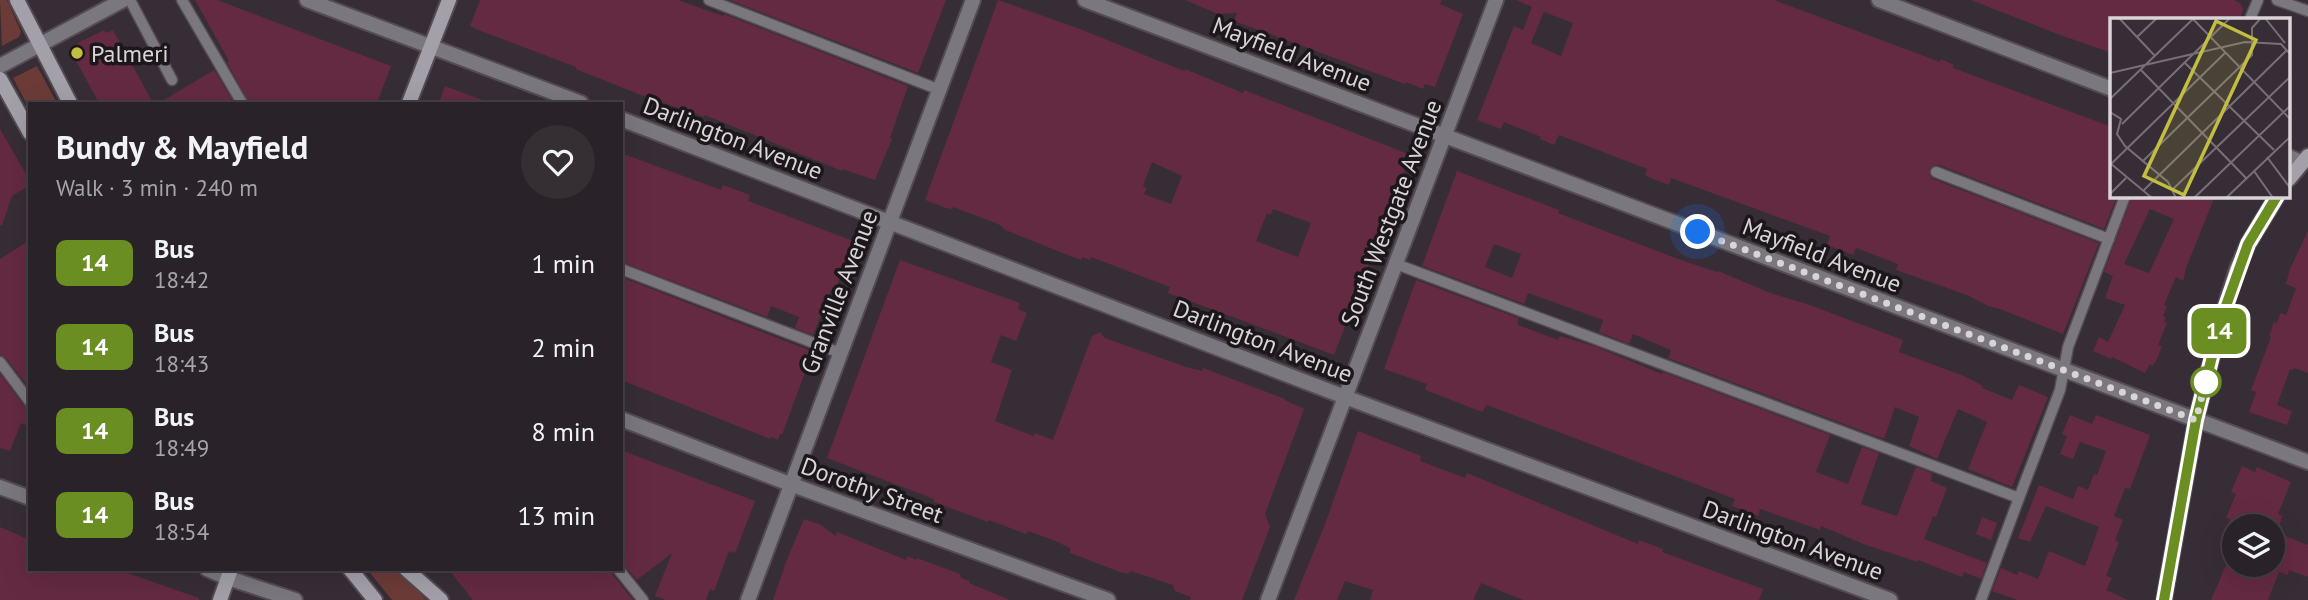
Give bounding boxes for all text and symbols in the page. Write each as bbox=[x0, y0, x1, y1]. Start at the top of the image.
street label: Mayfield Avenue bbox=[1208, 9, 1376, 99]
inset map bbox=[2110, 18, 2290, 198]
place label: Palmeri bbox=[91, 38, 169, 69]
marker: Palmeri bbox=[69, 45, 85, 61]
street label: Darlington Avenue bbox=[639, 90, 827, 186]
street label: South Westgate Avenue bbox=[1333, 95, 1449, 331]
text: Bundy & Mayfield bbox=[56, 125, 308, 168]
button: heart bbox=[521, 125, 595, 199]
text: Walk · 3 min · 240 m bbox=[56, 173, 258, 202]
street label: Granville Avenue bbox=[794, 206, 884, 378]
street label: Mayfield Avenue bbox=[1738, 210, 1906, 300]
your location bbox=[1680, 214, 1715, 249]
text: Bus bbox=[154, 232, 194, 265]
text: 14 bbox=[81, 247, 108, 278]
text: 1 min bbox=[532, 247, 595, 280]
text: 18:42 bbox=[154, 265, 209, 294]
street label: Darlington Avenue bbox=[1169, 293, 1357, 389]
line badge: 14 bbox=[2188, 308, 2250, 354]
text: 14 bbox=[2205, 315, 2233, 346]
text: Bus bbox=[154, 316, 194, 349]
text: 14 bbox=[81, 331, 108, 362]
text: 2 min bbox=[532, 331, 595, 364]
text: 18:43 bbox=[154, 349, 209, 378]
unlabelled marker bbox=[2191, 367, 2221, 397]
text: Bus bbox=[154, 400, 194, 433]
text: 14 bbox=[81, 415, 108, 446]
text: 8 min bbox=[532, 415, 595, 448]
text: 18:49 bbox=[154, 433, 209, 462]
street label: Dorothy Street bbox=[797, 450, 947, 530]
text: Bus bbox=[154, 484, 194, 517]
street label: Darlington Avenue bbox=[1699, 493, 1887, 587]
text: 14 bbox=[81, 499, 108, 530]
text: 13 min bbox=[517, 499, 595, 532]
map controls bbox=[2222, 514, 2285, 577]
button: layers bbox=[2222, 514, 2285, 577]
text: 18:54 bbox=[154, 517, 209, 546]

